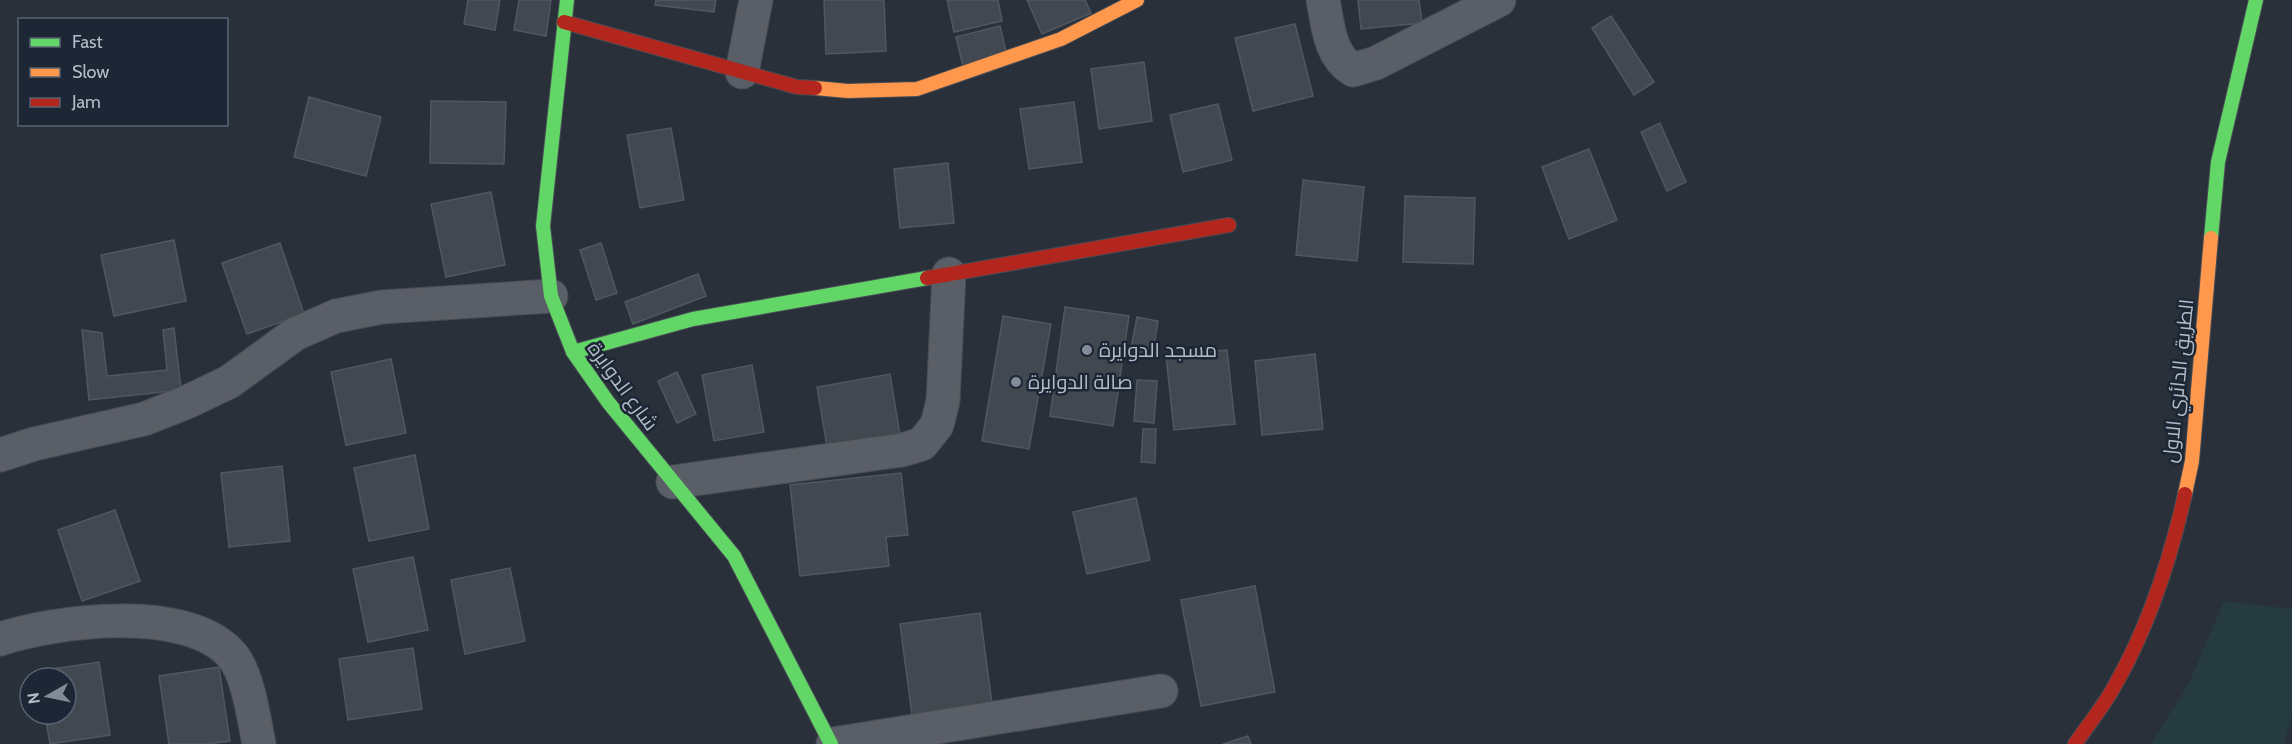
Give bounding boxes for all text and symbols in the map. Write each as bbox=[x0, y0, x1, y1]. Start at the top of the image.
legend bbox=[18, 18, 228, 126]
text: Fast bbox=[72, 31, 103, 53]
text: Slow bbox=[72, 61, 109, 83]
text: Jam bbox=[71, 91, 101, 113]
street label: الطريق الدائري الاول bbox=[2157, 298, 2203, 464]
street label: شارع الدوايرة bbox=[581, 337, 663, 436]
place label: مسجد الدوايرة bbox=[1099, 338, 1217, 362]
marker: مسجد الدوايرة bbox=[1080, 343, 1094, 357]
place label: صالة الدوايرة bbox=[1028, 370, 1133, 394]
marker: صالة الدوايرة bbox=[1009, 375, 1023, 389]
north arrow bbox=[18, 666, 78, 726]
text: N bbox=[23, 691, 44, 705]

